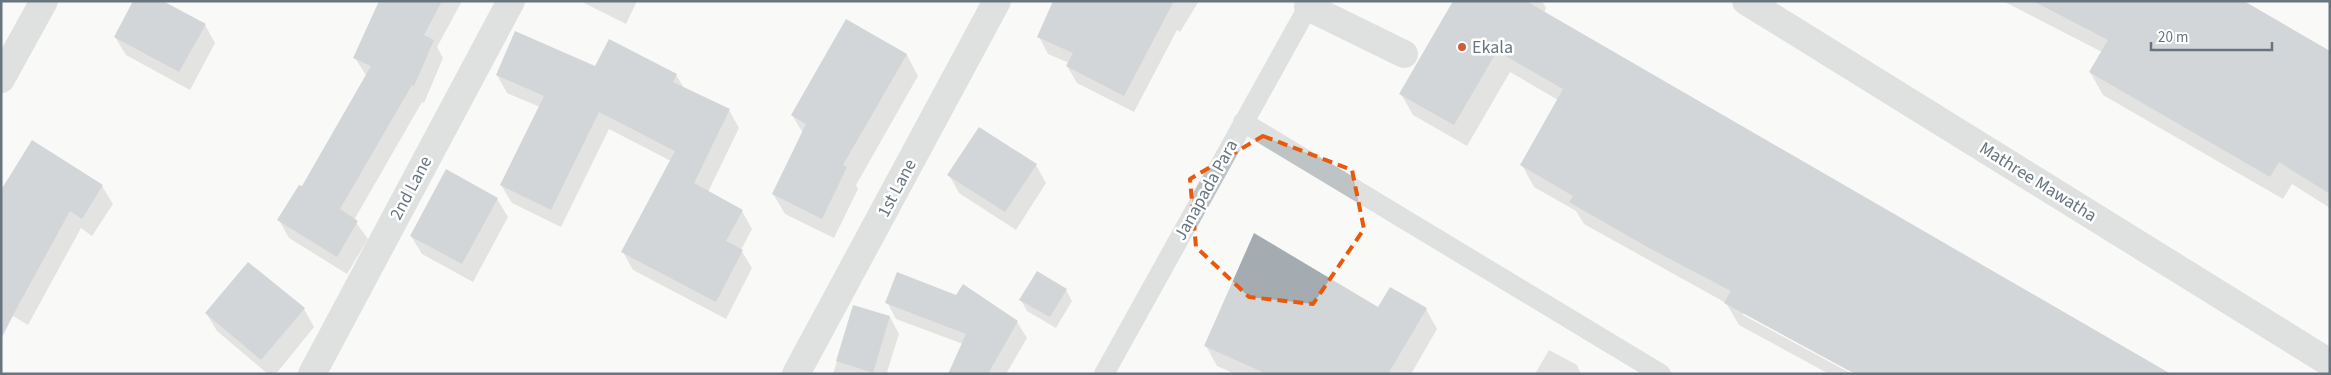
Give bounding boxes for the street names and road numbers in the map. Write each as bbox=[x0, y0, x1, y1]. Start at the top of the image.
street label: Janapada Para bbox=[1168, 135, 1244, 245]
street label: Mathree Mawatha bbox=[1975, 136, 2101, 228]
street label: 2nd Lane bbox=[384, 152, 438, 224]
street label: 1st Lane bbox=[871, 155, 923, 221]

